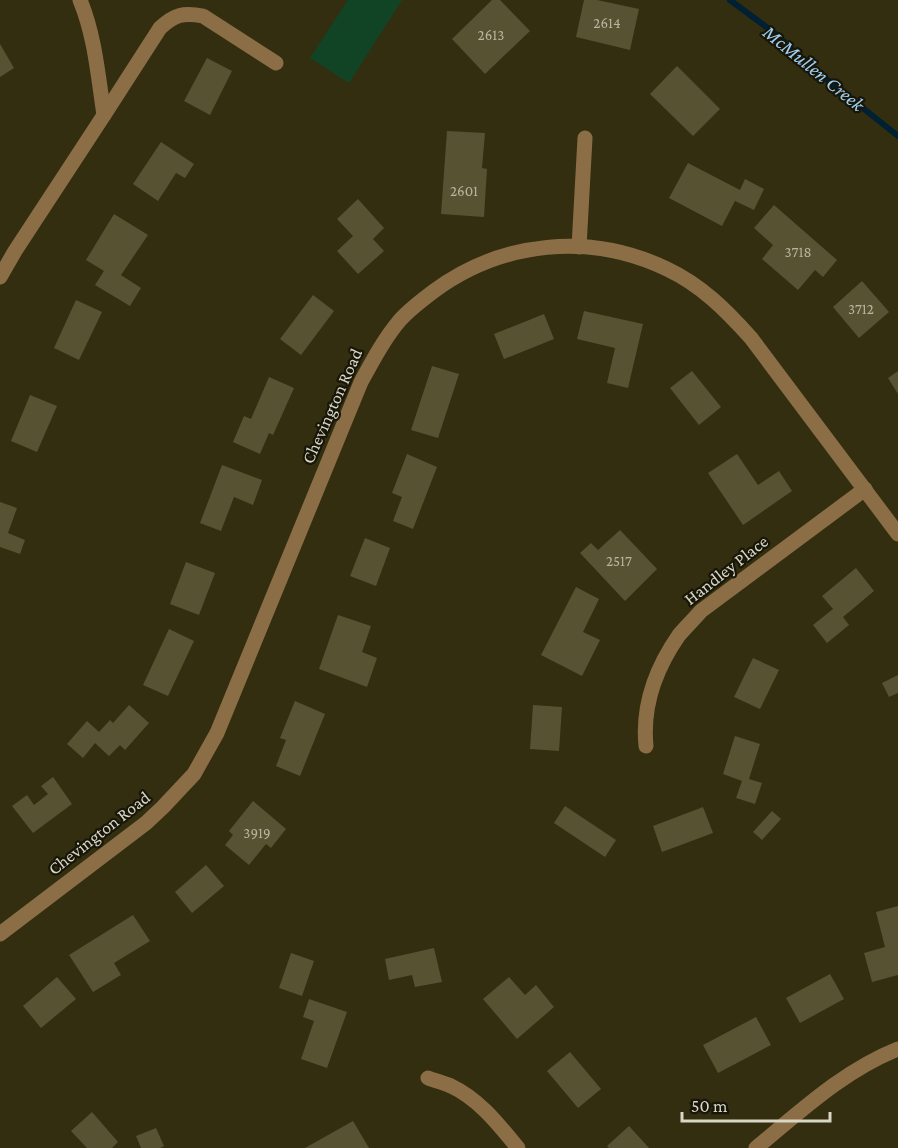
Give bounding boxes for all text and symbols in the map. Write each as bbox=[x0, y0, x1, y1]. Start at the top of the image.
house number: 2614 bbox=[593, 15, 621, 31]
water label: McMullen Creek bbox=[758, 20, 870, 116]
house number: 2613 bbox=[478, 27, 504, 43]
house number: 2601 bbox=[450, 183, 478, 199]
house number: 3718 bbox=[785, 244, 811, 260]
house number: 3712 bbox=[848, 301, 874, 317]
street label: Chevington Road bbox=[298, 345, 367, 467]
street label: Handley Place bbox=[680, 531, 772, 609]
house number: 2517 bbox=[606, 553, 632, 569]
street label: Chevington Road bbox=[44, 787, 154, 879]
house number: 3919 bbox=[243, 825, 271, 841]
scale bar bbox=[682, 1085, 830, 1123]
text: 50 m bbox=[691, 1096, 728, 1116]

